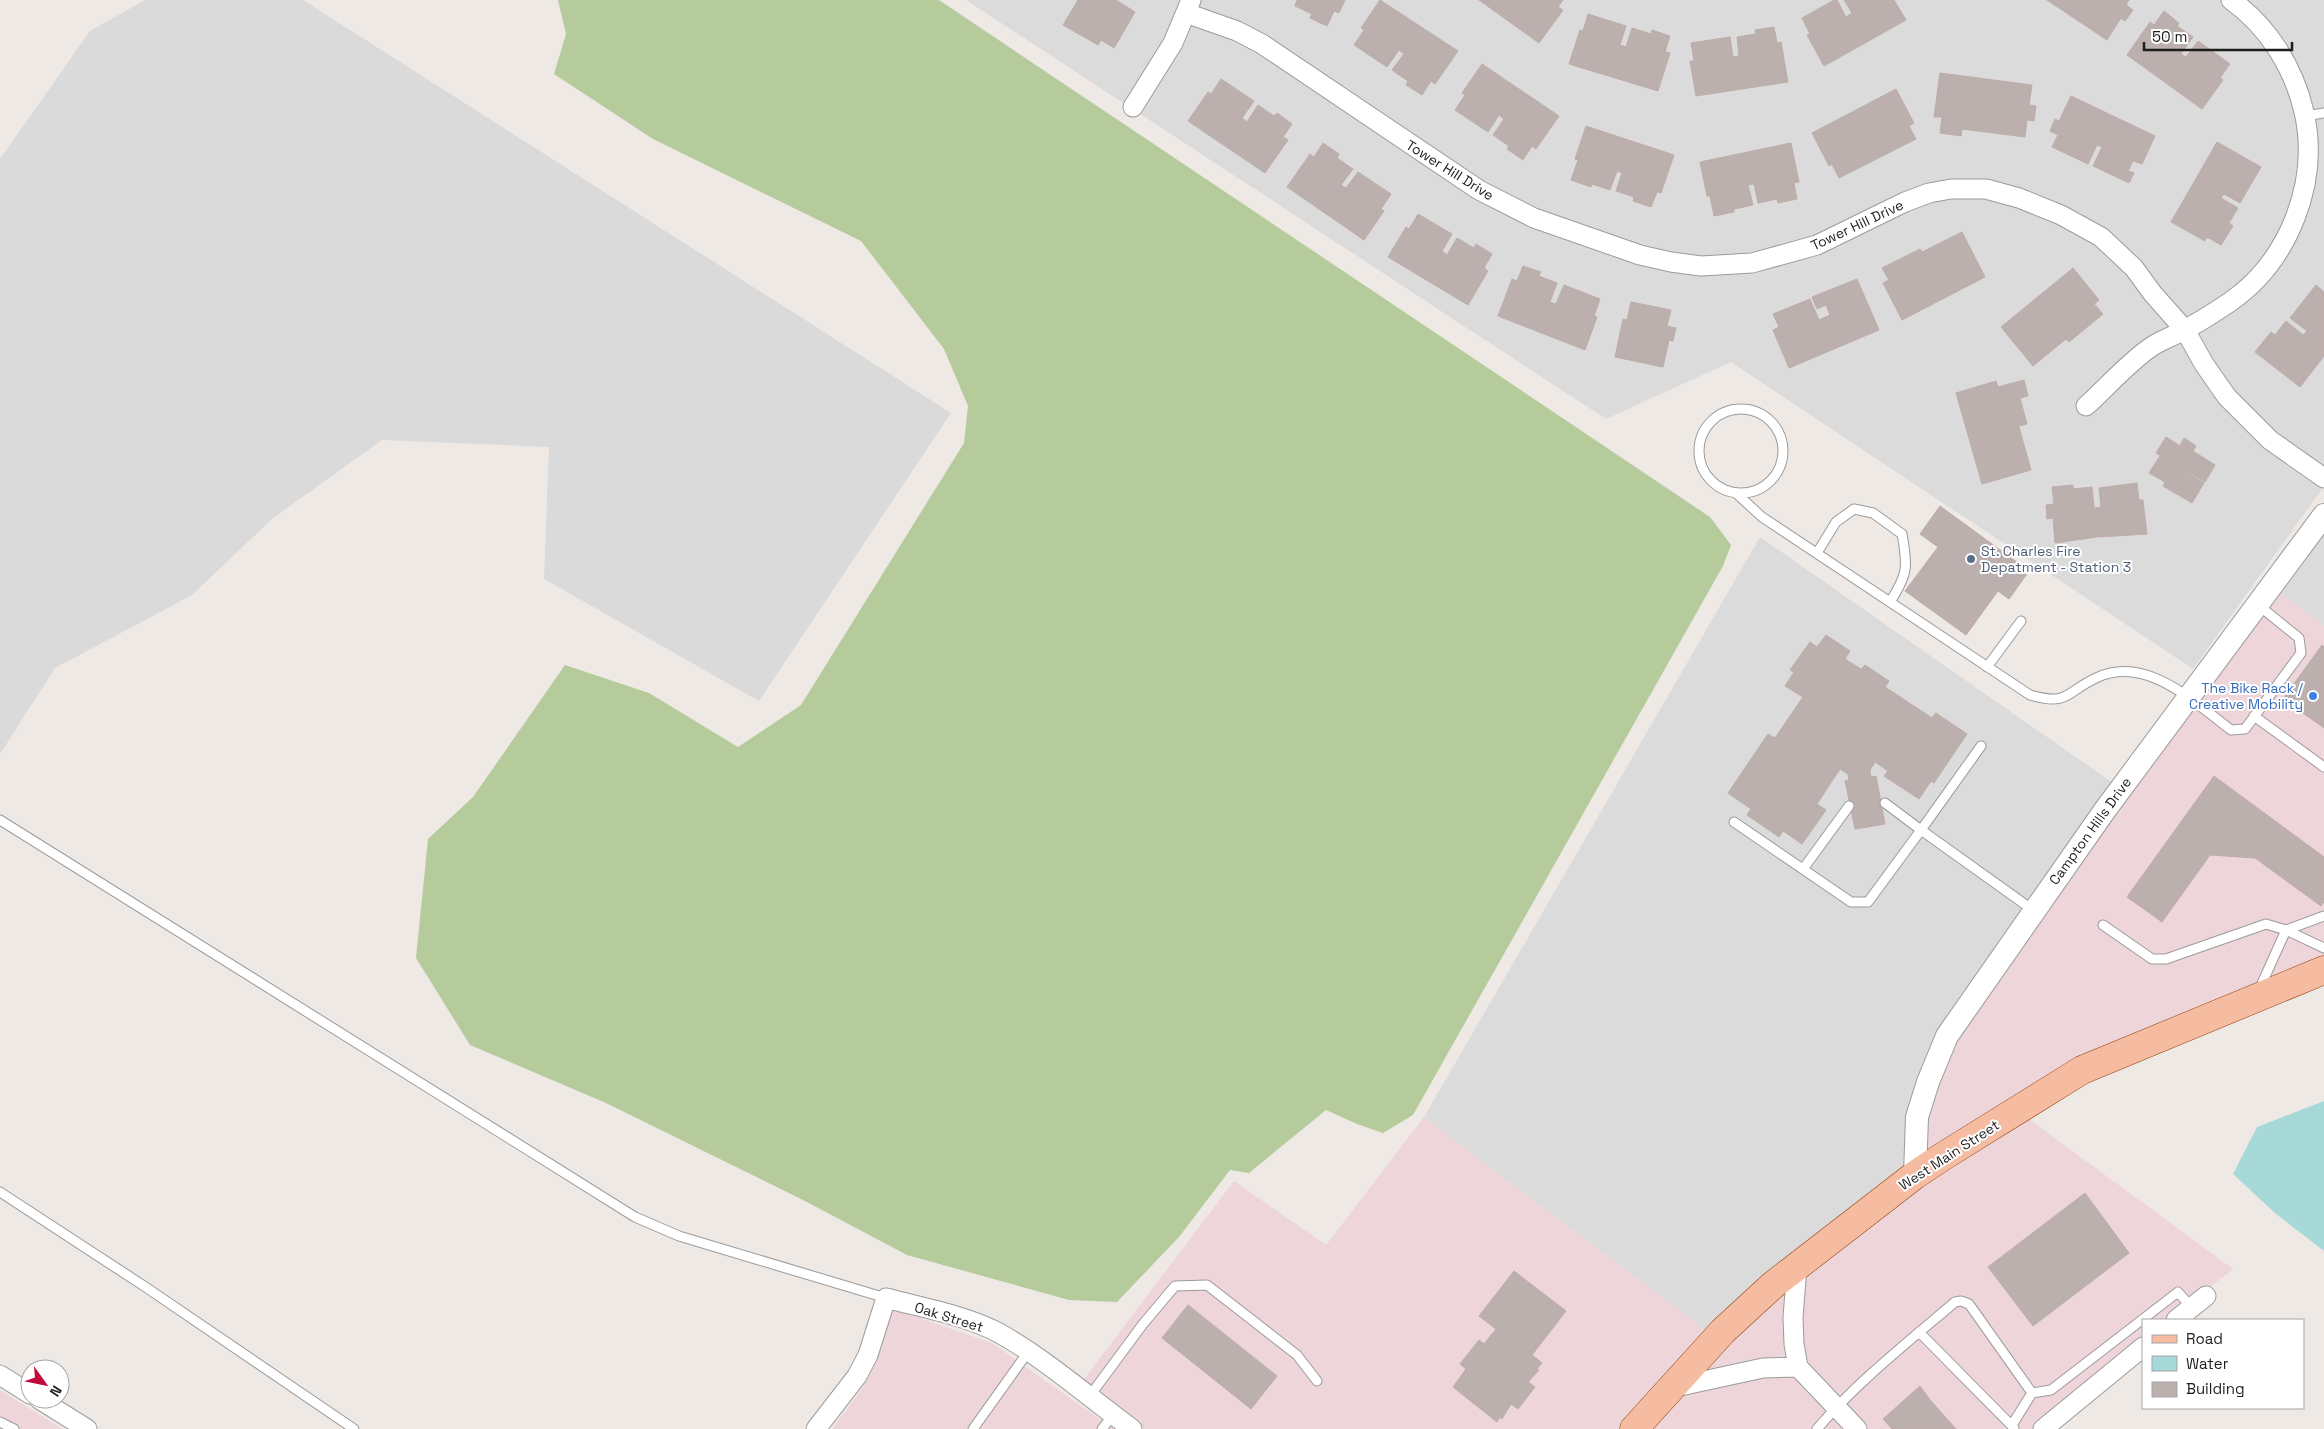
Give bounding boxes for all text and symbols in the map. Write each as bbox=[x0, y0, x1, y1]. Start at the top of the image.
scale bar bbox=[2144, 20, 2292, 52]
text: 50 m bbox=[2152, 27, 2187, 46]
street label: Tower Hill Drive bbox=[1403, 136, 1497, 204]
street label: Tower Hill Drive bbox=[1808, 196, 1906, 254]
place label: St. Charles Fire Depatment - Station 3 bbox=[1981, 542, 2131, 576]
marker: St. Charles Fire Depatment - Station 3 bbox=[1965, 553, 1977, 565]
place label: The Bike Rack / Creative Mobility bbox=[2189, 679, 2304, 713]
marker: The Bike Rack / Creative Mobility bbox=[2307, 690, 2319, 702]
street label: Campton Hills Drive bbox=[2045, 774, 2135, 888]
street label: West Main Street bbox=[1895, 1116, 2003, 1194]
street label: Oak Street bbox=[912, 1298, 986, 1336]
legend bbox=[2142, 1319, 2304, 1409]
text: Road bbox=[2186, 1329, 2223, 1348]
text: Water bbox=[2186, 1354, 2229, 1373]
north arrow bbox=[20, 1359, 70, 1409]
text: Building bbox=[2186, 1379, 2245, 1398]
text: N bbox=[46, 1382, 66, 1400]

